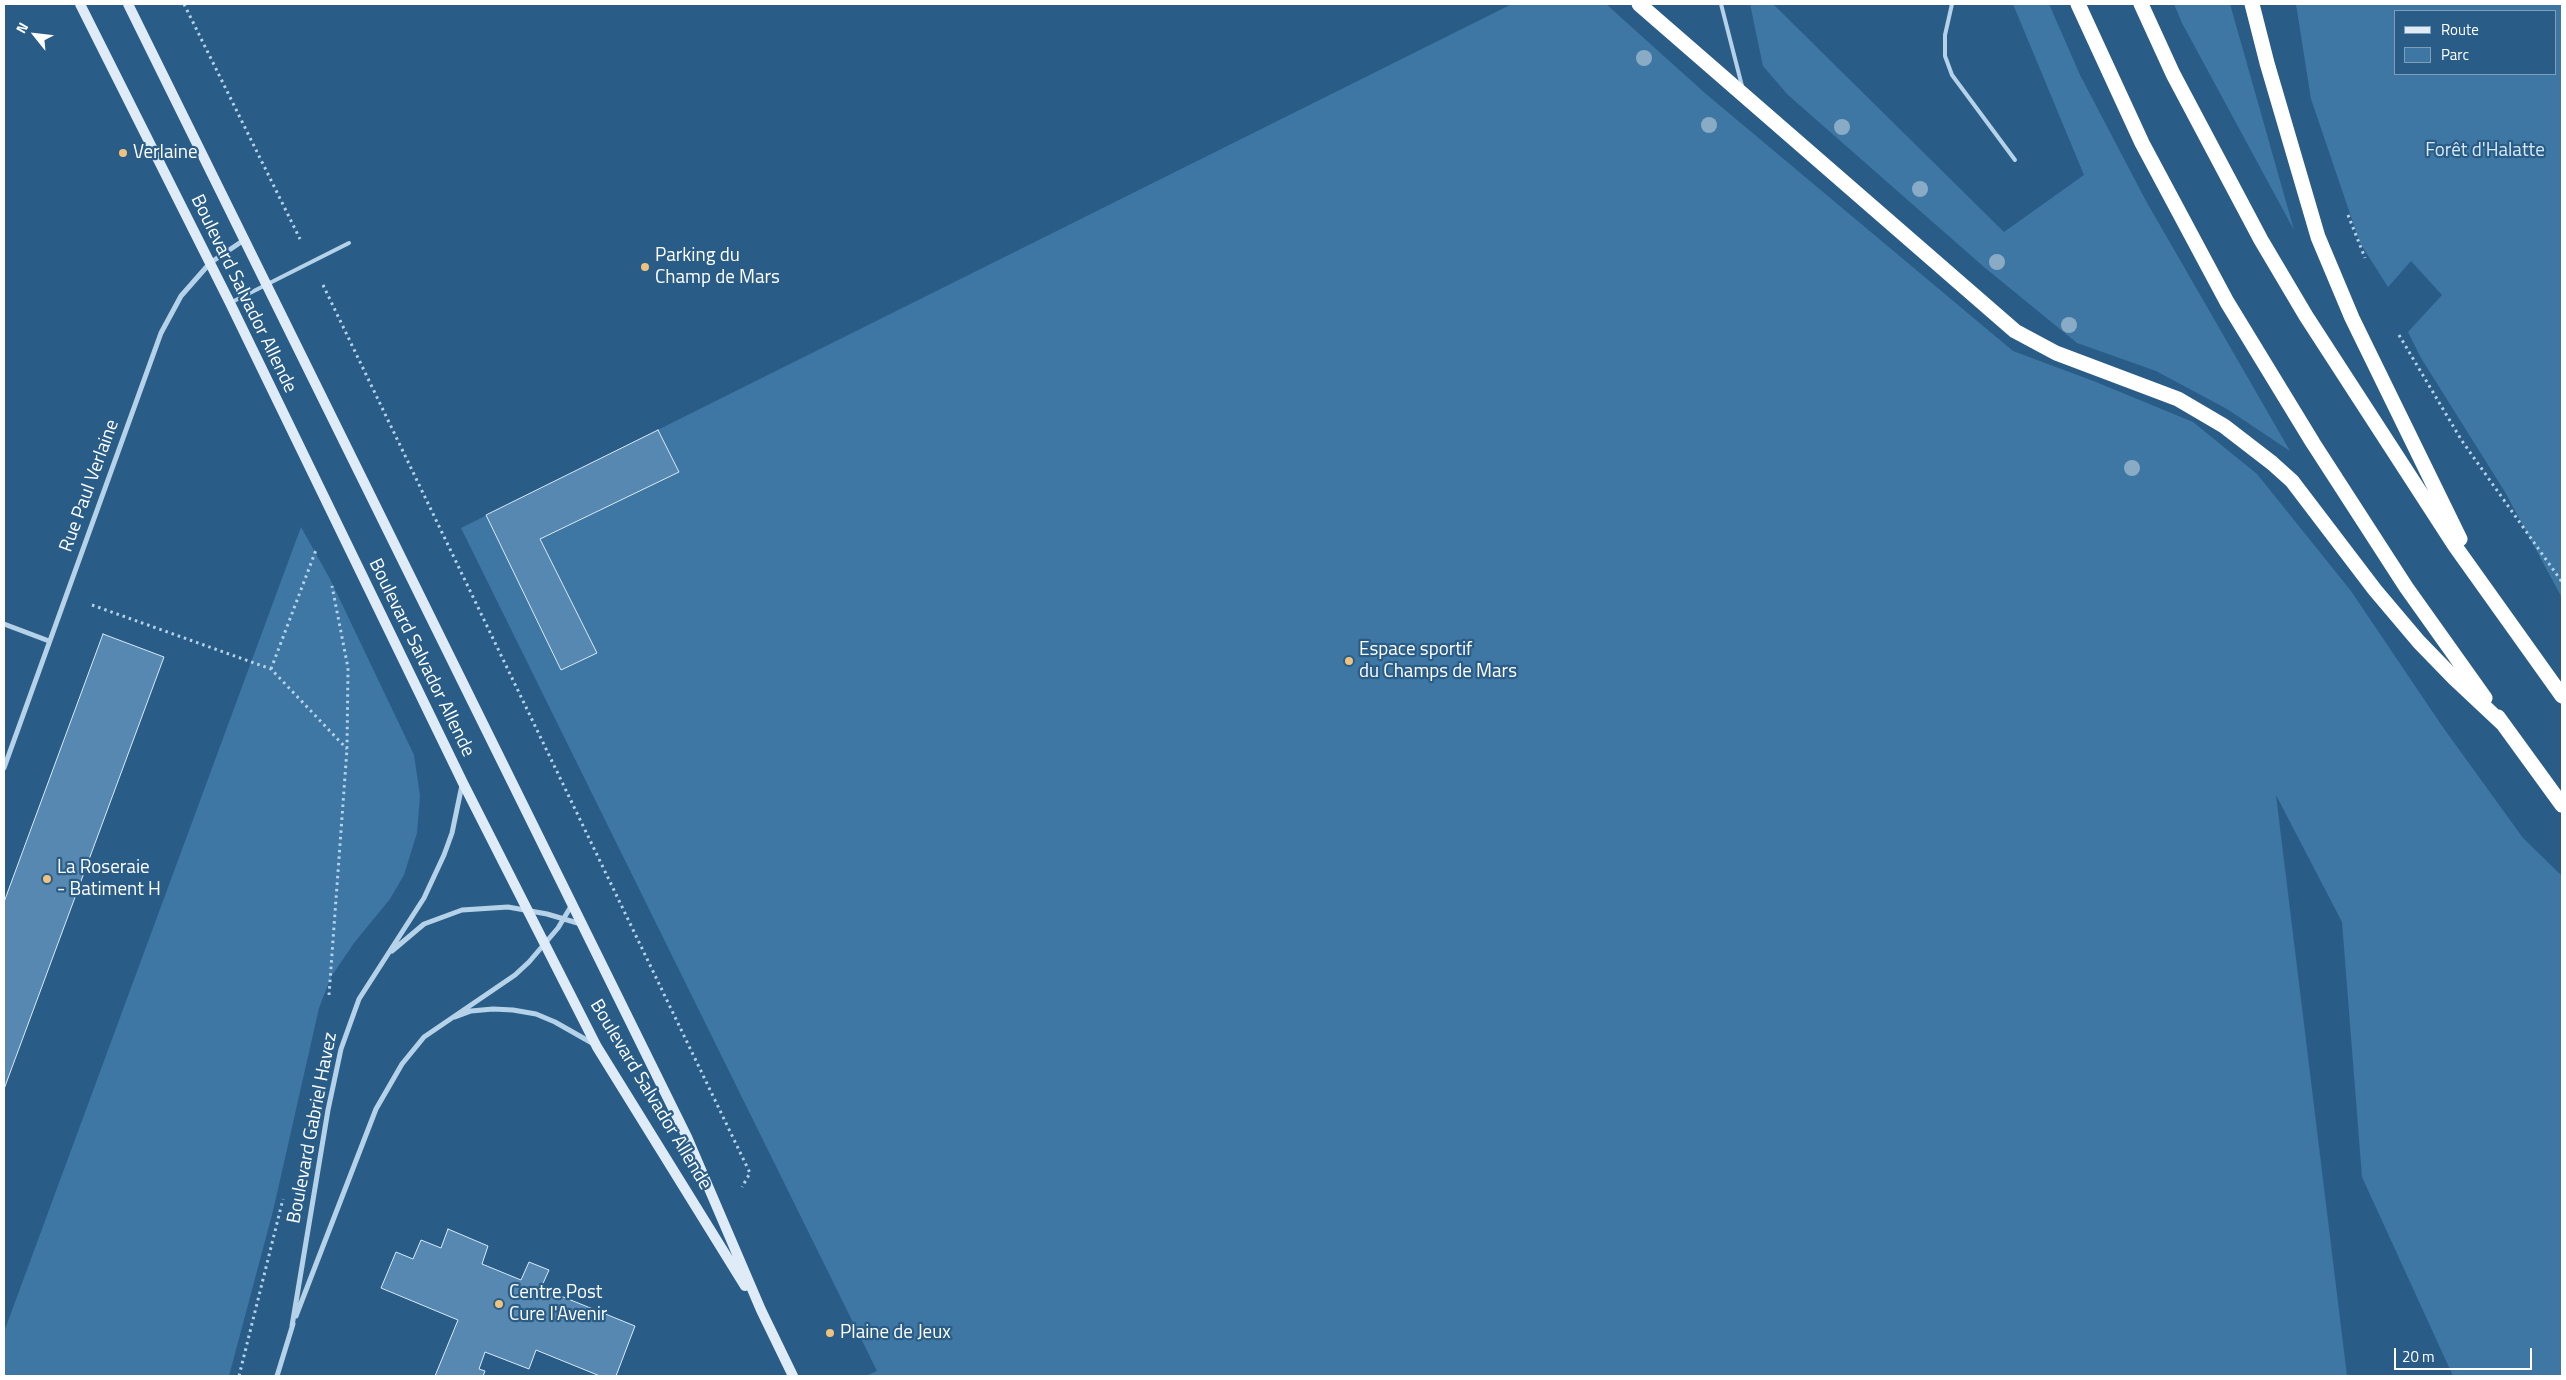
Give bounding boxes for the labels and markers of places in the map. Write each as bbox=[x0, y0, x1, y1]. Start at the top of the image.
place label: Verlaine bbox=[133, 142, 197, 164]
marker: Verlaine bbox=[117, 147, 129, 159]
place label: Parking du Champ de Mars bbox=[655, 245, 780, 289]
marker: Parking du Champ de Mars bbox=[639, 261, 651, 273]
place label: Espace sportif du Champs de Mars bbox=[1359, 639, 1517, 683]
marker: Espace sportif du Champs de Mars bbox=[1343, 655, 1355, 667]
place label: La Roseraie - Batiment H bbox=[57, 857, 161, 901]
marker: La Roseraie - Batiment H bbox=[41, 873, 53, 885]
place label: Centre Post Cure l'Avenir bbox=[509, 1282, 607, 1326]
marker: Centre Post Cure l'Avenir bbox=[493, 1298, 505, 1310]
place label: Plaine de Jeux bbox=[840, 1322, 951, 1344]
marker: Plaine de Jeux bbox=[824, 1327, 836, 1339]

